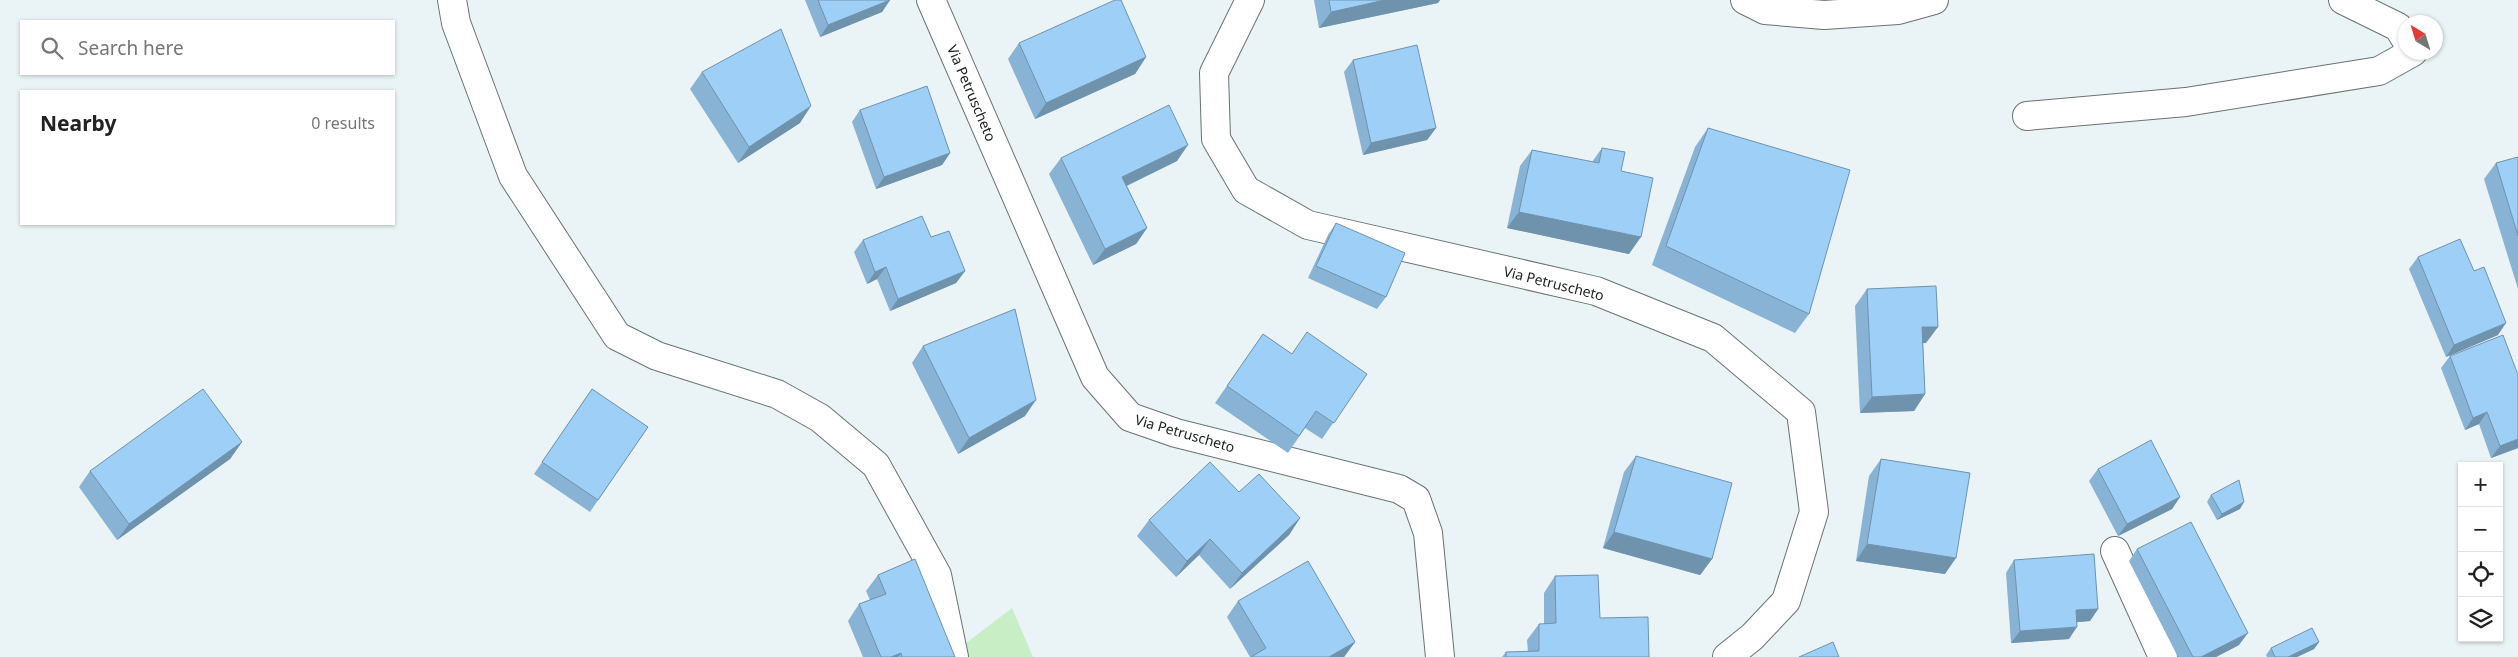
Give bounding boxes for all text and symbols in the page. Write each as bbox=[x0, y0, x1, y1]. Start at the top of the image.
north arrow bbox=[2398, 15, 2443, 60]
search box bbox=[20, 20, 395, 75]
icon: search bbox=[38, 34, 66, 62]
text: Search here bbox=[78, 35, 184, 61]
street label: Via Petruscheto bbox=[943, 42, 1001, 144]
text: Nearby bbox=[40, 109, 116, 137]
text: 0 results bbox=[311, 112, 375, 134]
street label: Via Petruscheto bbox=[1502, 261, 1606, 305]
street label: Via Petruscheto bbox=[1133, 410, 1237, 456]
map controls bbox=[2458, 462, 2503, 642]
button: + bbox=[2458, 462, 2503, 507]
button: − bbox=[2458, 507, 2503, 552]
button: locate bbox=[2458, 552, 2503, 597]
button: layers bbox=[2458, 597, 2503, 642]

